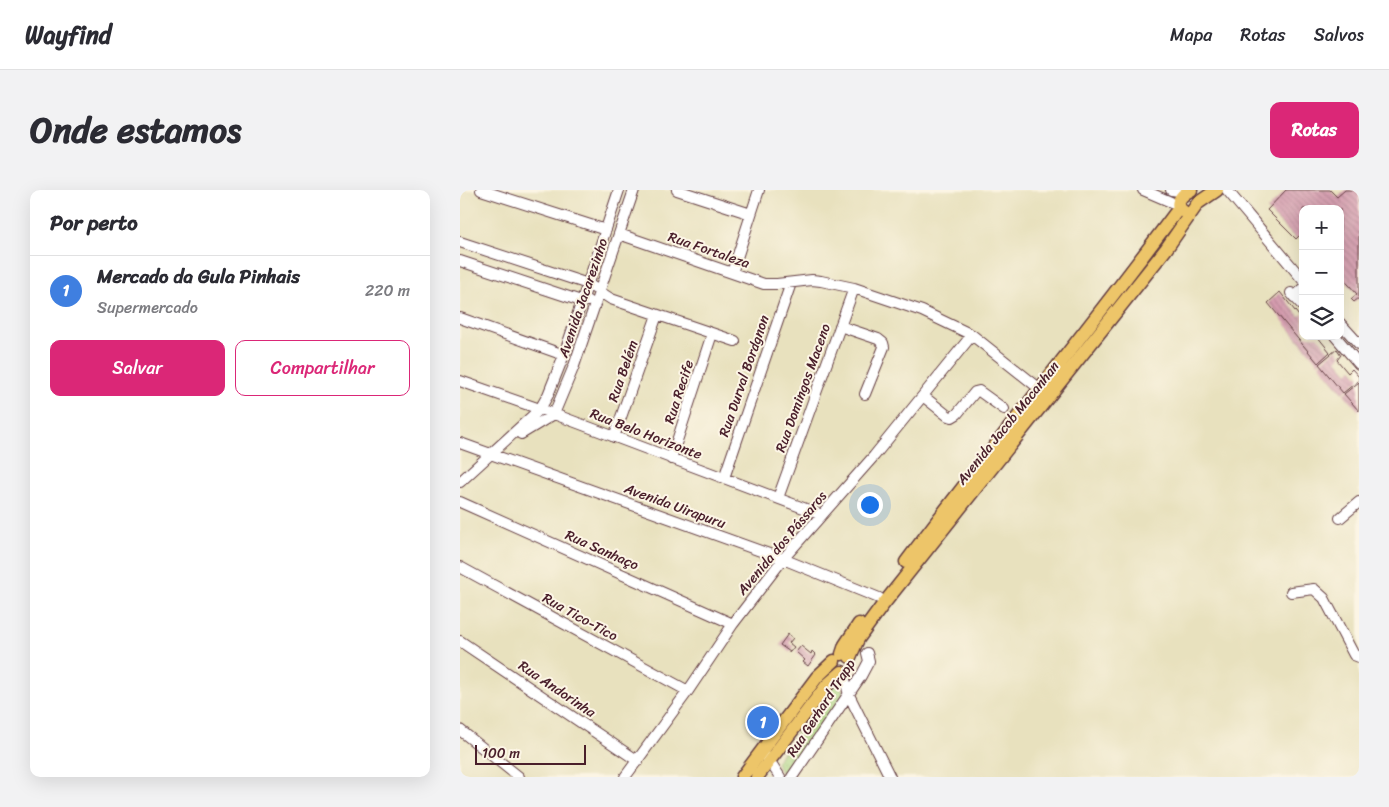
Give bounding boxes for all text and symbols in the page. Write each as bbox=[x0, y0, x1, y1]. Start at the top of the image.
text: Wayfind bbox=[25, 14, 111, 56]
text: Mapa bbox=[1170, 19, 1212, 51]
text: Rotas bbox=[1240, 19, 1286, 51]
text: Salvos bbox=[1314, 19, 1364, 51]
text: Onde estamos bbox=[30, 99, 241, 161]
button: Rotas bbox=[1270, 102, 1359, 158]
text: Por perto bbox=[50, 204, 138, 242]
map controls bbox=[1299, 205, 1344, 340]
button: + bbox=[1299, 205, 1344, 250]
street label: Rua Fortaleza bbox=[665, 224, 753, 276]
street label: Avenida Jacarezinho bbox=[551, 235, 615, 362]
button: − bbox=[1299, 250, 1344, 295]
text: Mercado da Gula Pinhais bbox=[97, 260, 300, 293]
text: 1 bbox=[63, 276, 69, 305]
text: 220 m bbox=[365, 276, 410, 305]
text: Supermercado bbox=[97, 293, 198, 322]
button: layers bbox=[1299, 295, 1344, 340]
street label: Rua Durval Bordgnon bbox=[711, 311, 777, 440]
street label: Rua Domingos Maceno bbox=[768, 320, 838, 456]
street label: Rua Belém bbox=[601, 336, 645, 405]
button: Salvar bbox=[50, 340, 225, 396]
button: Compartilhar bbox=[235, 340, 410, 396]
street label: Avenida Jacob Macanhan bbox=[949, 355, 1066, 491]
street label: Rua Recife bbox=[657, 357, 701, 427]
street label: Rua Belo Horizonte bbox=[586, 401, 706, 467]
street label: Avenida Uirapuru bbox=[620, 476, 730, 536]
street label: Avenida dos Pássaros bbox=[730, 485, 834, 602]
your location bbox=[857, 492, 883, 518]
street label: Rua Sanhaço bbox=[561, 523, 643, 577]
street label: Rua Tico-Tico bbox=[538, 586, 623, 648]
street label: Rua Gerhard Trapp bbox=[780, 653, 863, 762]
street label: Rua Andorinha bbox=[513, 654, 602, 725]
pin: 1 bbox=[747, 703, 779, 741]
text: 100 m bbox=[482, 741, 520, 766]
scale bar bbox=[475, 742, 586, 765]

